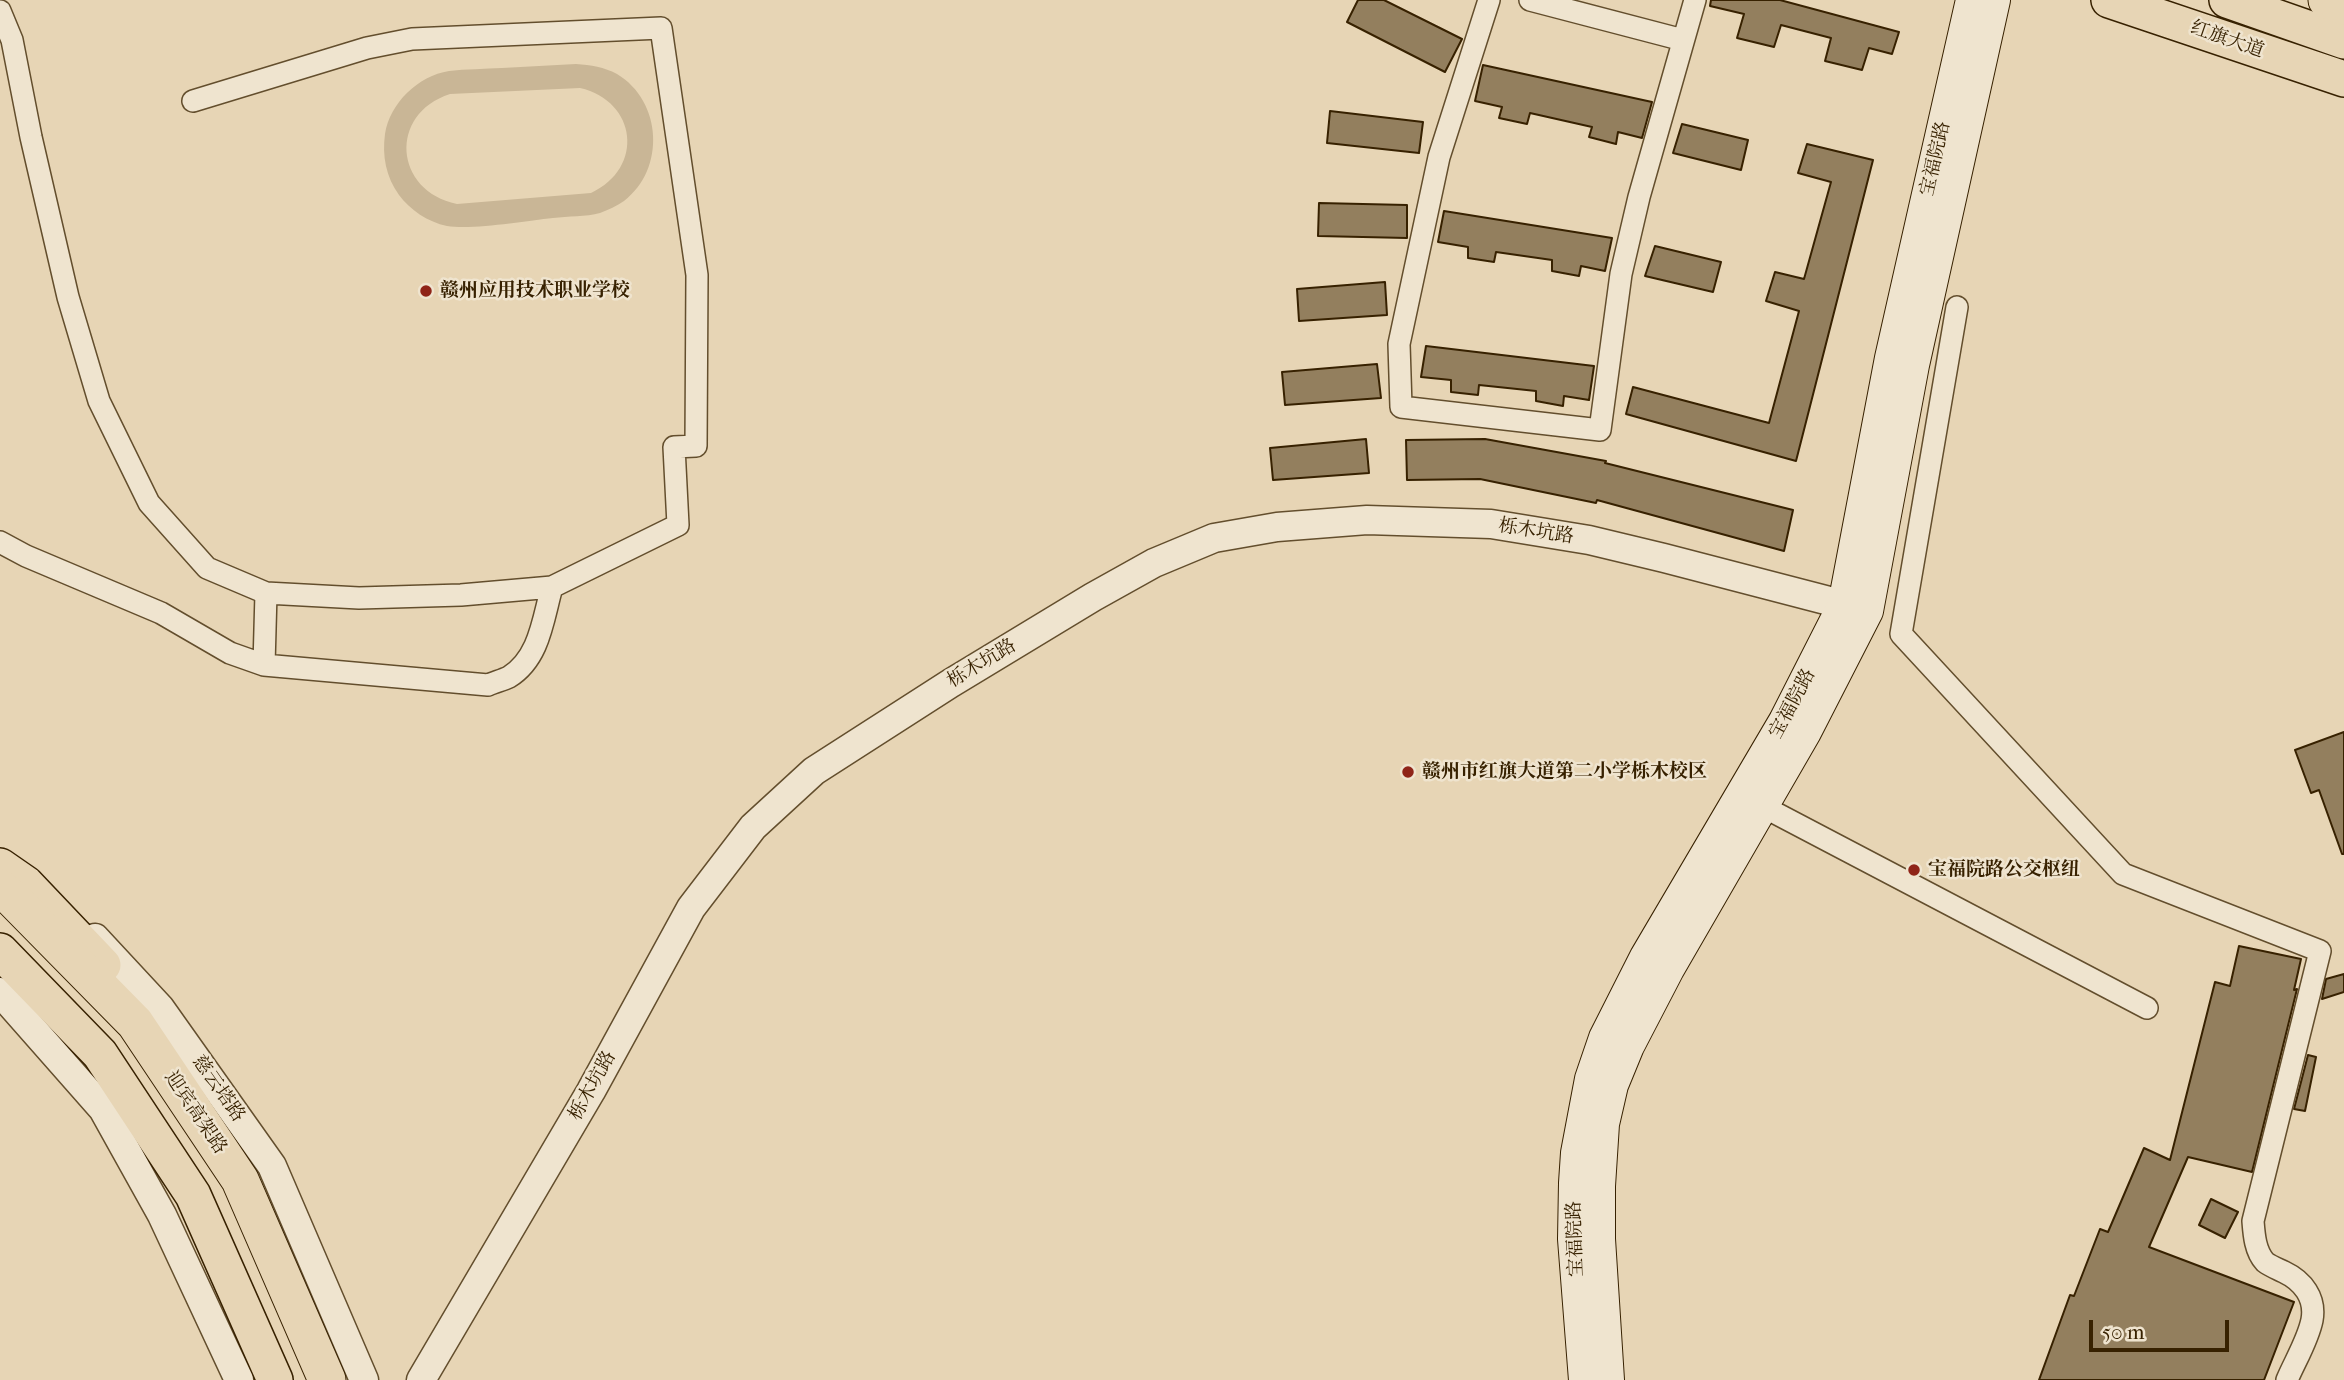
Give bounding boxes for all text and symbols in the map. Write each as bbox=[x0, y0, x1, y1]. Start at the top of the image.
street label: 红旗大道 bbox=[2187, 17, 2267, 63]
street label: 宝福院路 bbox=[1916, 119, 1956, 199]
place label: 赣州应用技术职业学校 bbox=[440, 280, 630, 302]
marker: 赣州应用技术职业学校 bbox=[418, 283, 434, 299]
street label: 栎木坑路 bbox=[1497, 515, 1575, 549]
street label: 栎木坑路 bbox=[944, 635, 1020, 693]
street label: 宝福院路 bbox=[1765, 665, 1821, 743]
place label: 赣州市红旗大道第二小学栎木校区 bbox=[1422, 761, 1707, 783]
marker: 赣州市红旗大道第二小学栎木校区 bbox=[1400, 764, 1416, 780]
place label: 宝福院路公交枢纽 bbox=[1928, 859, 2080, 881]
marker: 宝福院路公交枢纽 bbox=[1906, 862, 1922, 878]
street label: 栎木坑路 bbox=[565, 1047, 621, 1125]
street label: 慈云塔路 bbox=[187, 1051, 249, 1127]
street label: 迎宾高架路 bbox=[159, 1067, 231, 1159]
street label: 宝福院路 bbox=[1563, 1201, 1589, 1277]
scale bar bbox=[2092, 1306, 2232, 1350]
text: 50 m bbox=[2102, 1320, 2145, 1344]

